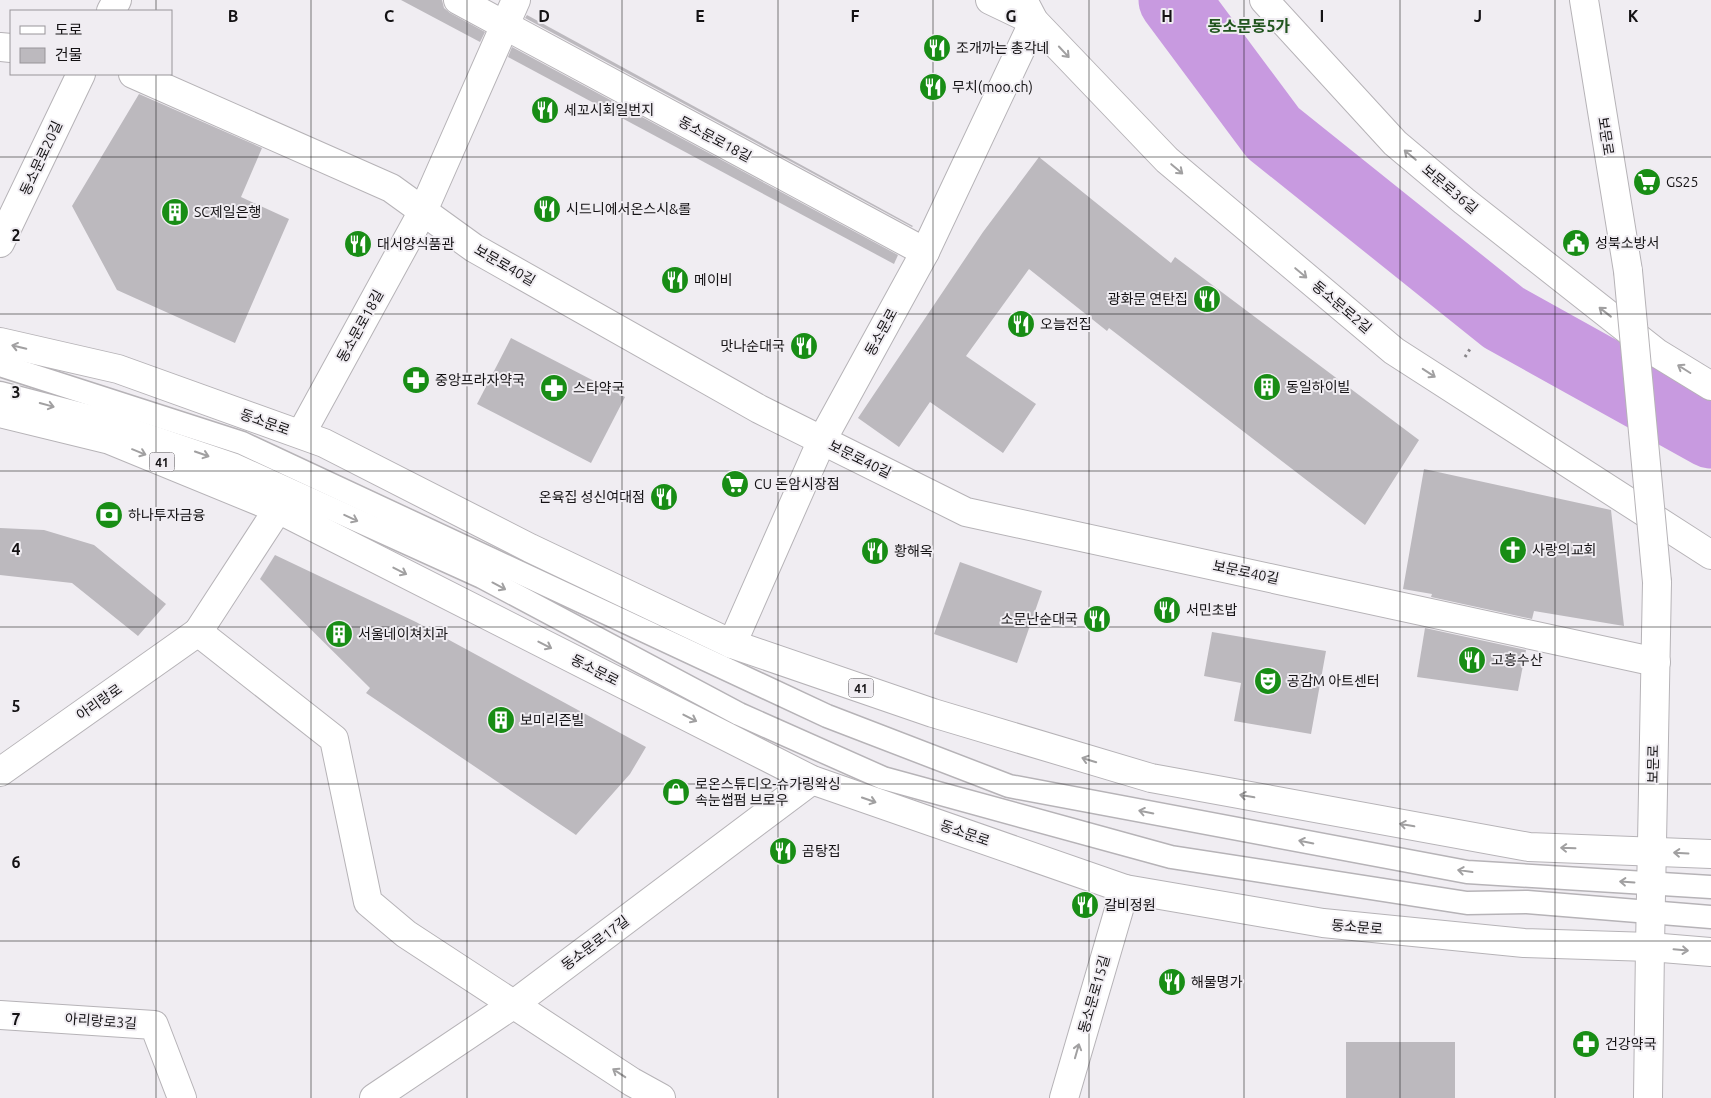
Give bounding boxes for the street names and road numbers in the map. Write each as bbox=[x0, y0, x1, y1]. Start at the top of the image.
street label: 동소문로18길 bbox=[676, 113, 754, 165]
street label: 보문로 bbox=[1595, 116, 1617, 156]
street label: 동소문로20길 bbox=[17, 118, 65, 198]
street label: 보문로36길 bbox=[1419, 161, 1481, 217]
street label: 보문로40길 bbox=[472, 241, 538, 289]
street label: 동소문로2길 bbox=[1309, 278, 1375, 336]
street label: 동소문로18길 bbox=[334, 287, 386, 365]
street label: 동소문로 bbox=[862, 305, 901, 358]
street label: 동소문로 bbox=[238, 406, 292, 438]
street label: 보문로40길 bbox=[826, 437, 894, 481]
road number: 41 bbox=[150, 452, 174, 472]
street label: 보문로40길 bbox=[1211, 557, 1281, 587]
street label: 동소문로 bbox=[568, 651, 622, 689]
road number: 41 bbox=[848, 678, 874, 698]
street label: 아리랑로 bbox=[73, 681, 125, 723]
street label: 보문로 bbox=[1645, 744, 1661, 783]
street label: 동소문로 bbox=[938, 817, 992, 849]
street label: 동소문로17길 bbox=[558, 912, 632, 974]
street label: 동소문로 bbox=[1331, 917, 1383, 937]
street label: 동소문로15길 bbox=[1075, 953, 1113, 1035]
street label: 아리랑로3길 bbox=[64, 1010, 138, 1032]

